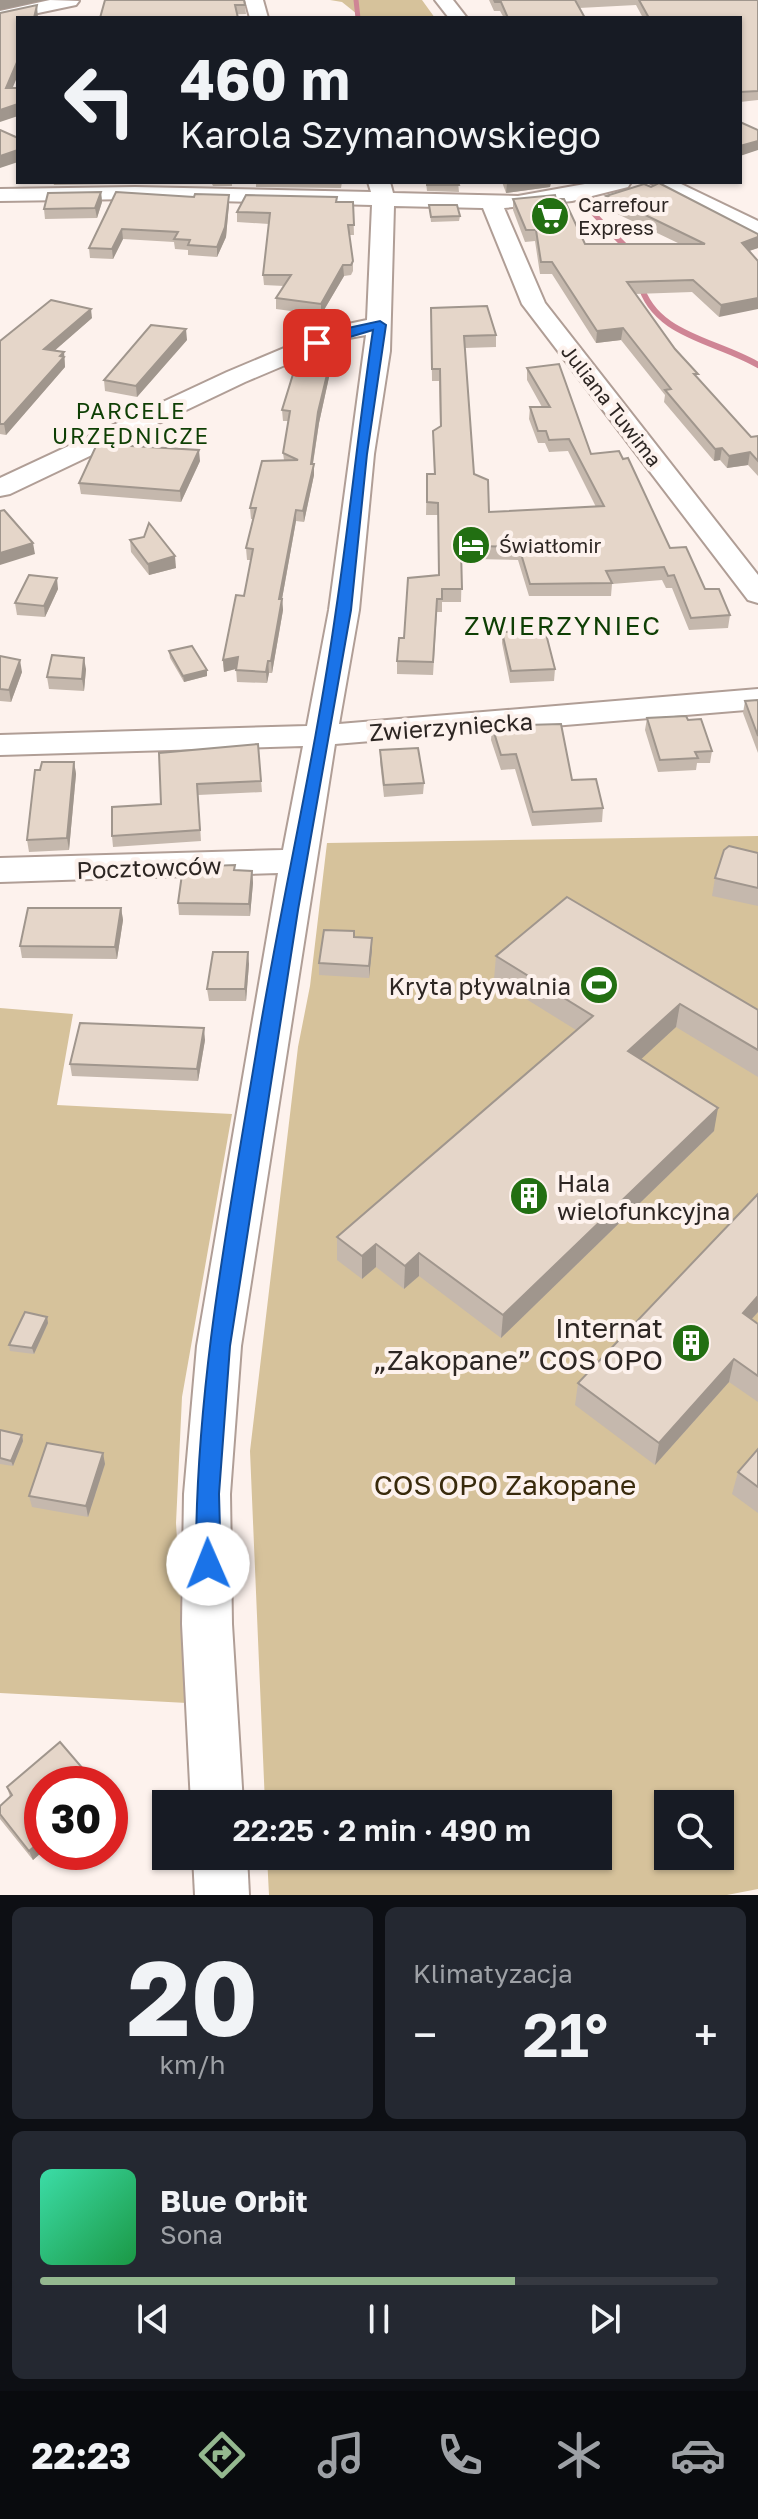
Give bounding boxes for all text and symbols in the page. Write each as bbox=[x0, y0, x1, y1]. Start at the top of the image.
text: 460 m bbox=[180, 45, 350, 112]
icon: left bbox=[48, 48, 152, 152]
text: Karola Szymanowskiego bbox=[180, 113, 601, 156]
place label: Carrefour Express bbox=[578, 192, 669, 239]
supermarket icon: Carrefour Express bbox=[529, 195, 571, 237]
pin bbox=[283, 309, 351, 377]
icon: arrive bbox=[295, 321, 339, 365]
street label: Juliana Tuwima bbox=[557, 339, 667, 471]
district label: PARCELE URZĘDNICZE bbox=[52, 397, 210, 449]
hotel icon: Światłomir bbox=[450, 524, 492, 566]
place label: Światłomir bbox=[499, 533, 602, 557]
district label: ZWIERZYNIEC bbox=[464, 610, 662, 641]
street label: Zwierzyniecka bbox=[368, 706, 534, 746]
street label: Pocztowców bbox=[76, 850, 222, 884]
sports icon: Kryta pływalnia bbox=[578, 964, 620, 1006]
place label: Kryta pływalnia bbox=[389, 971, 571, 1000]
place label: Hala wielofunkcyjna bbox=[557, 1168, 730, 1225]
building icon: Hala wielofunkcyjna bbox=[508, 1175, 550, 1217]
place label: Internat „Zakopane” COS OPO bbox=[373, 1311, 663, 1376]
building icon: Internat „Zakopane” COS OPO bbox=[670, 1322, 712, 1364]
park label: COS OPO Zakopane bbox=[374, 1468, 636, 1501]
position arrow bbox=[166, 1522, 250, 1606]
speed limit sign: 30 bbox=[24, 1766, 128, 1870]
map controls bbox=[654, 1790, 734, 1870]
button: search bbox=[654, 1790, 734, 1870]
text: 22:25 · 2 min · 490 m bbox=[233, 1812, 531, 1848]
text: 20 bbox=[127, 1934, 258, 2059]
text: Klimatyzacja bbox=[413, 1958, 573, 1989]
text: 21° bbox=[523, 1998, 608, 2070]
text: − bbox=[413, 2008, 437, 2061]
text: + bbox=[694, 2008, 718, 2061]
text: km/h bbox=[159, 2049, 226, 2080]
text: Blue Orbit bbox=[160, 2183, 308, 2219]
text: Sona bbox=[160, 2219, 223, 2250]
icon: previous bbox=[131, 2297, 175, 2341]
icon: pause bbox=[357, 2297, 401, 2341]
icon: next bbox=[583, 2297, 627, 2341]
icon: directions bbox=[194, 2427, 250, 2483]
icon: music bbox=[313, 2427, 369, 2483]
icon: phone bbox=[432, 2427, 488, 2483]
icon: climate bbox=[551, 2427, 607, 2483]
icon: car bbox=[670, 2427, 726, 2483]
text: 22:23 bbox=[32, 2434, 131, 2477]

